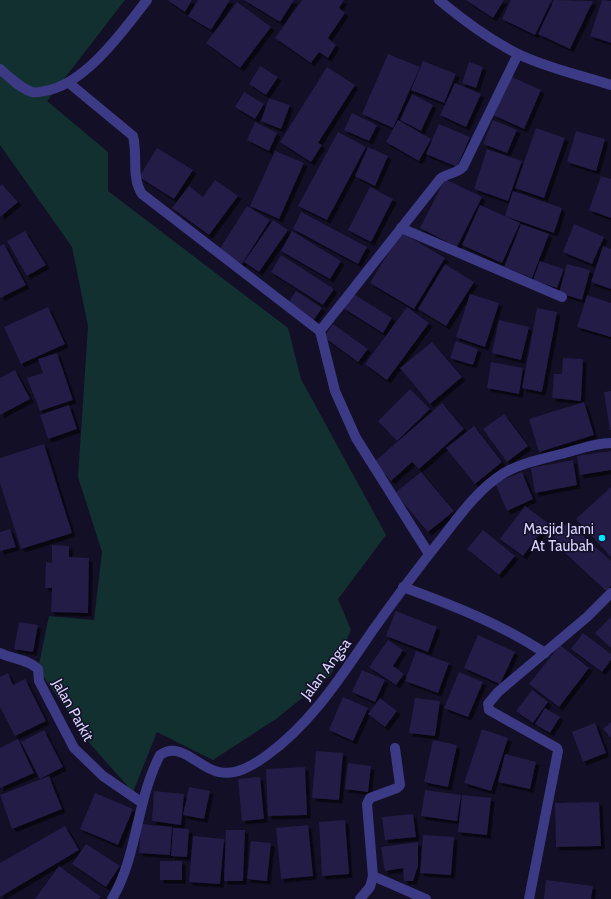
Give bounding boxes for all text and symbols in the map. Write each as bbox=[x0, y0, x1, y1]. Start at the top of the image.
place label: Masjid Jami At Taubah bbox=[523, 520, 594, 555]
marker: Masjid Jami At Taubah bbox=[597, 533, 607, 543]
street label: Jalan Angsa bbox=[297, 634, 355, 704]
street label: Jalan Parkit bbox=[48, 675, 98, 744]

